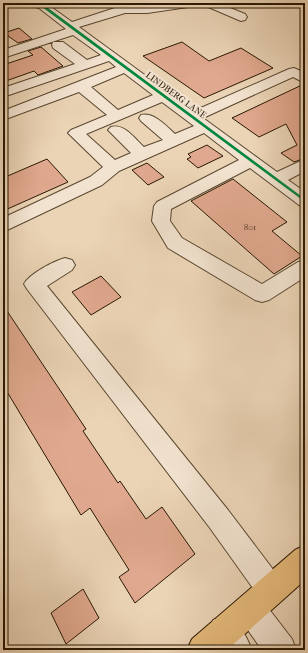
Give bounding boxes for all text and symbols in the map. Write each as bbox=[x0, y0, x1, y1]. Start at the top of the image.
street label: LINDBERG LANE bbox=[144, 70, 209, 121]
house number: 801 bbox=[244, 222, 256, 232]

